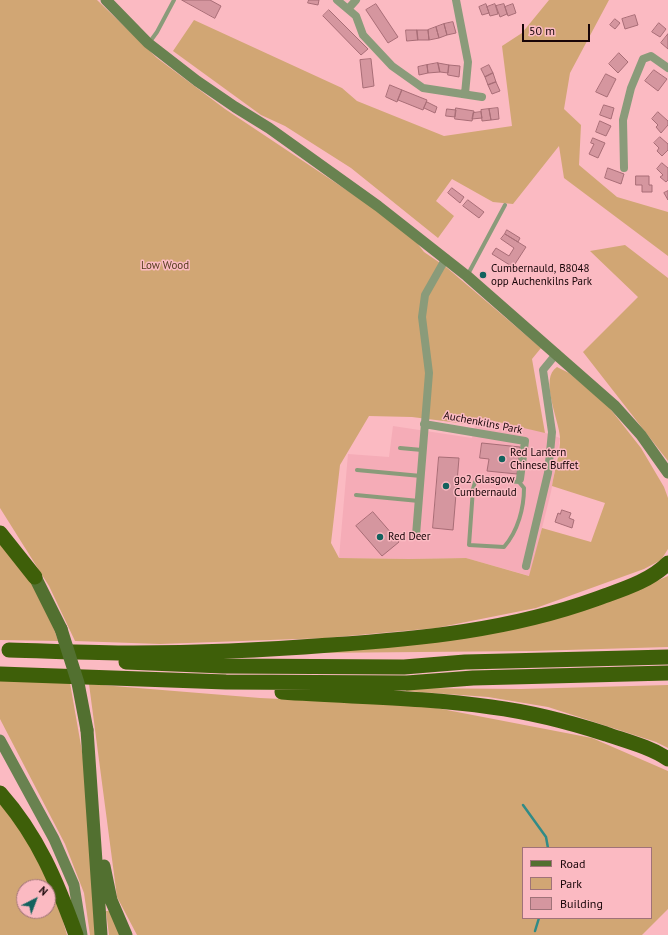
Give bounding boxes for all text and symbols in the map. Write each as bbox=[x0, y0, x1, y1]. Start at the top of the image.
scale bar bbox=[524, 16, 592, 42]
text: 50 m bbox=[529, 23, 555, 38]
park label: Low Wood bbox=[141, 259, 189, 273]
place label: Cumbernauld, B8048 opp Auchenkilns Park bbox=[491, 262, 592, 288]
marker: Cumbernauld, B8048 opp Auchenkilns Park bbox=[478, 270, 488, 280]
street label: Auchenkilns Park bbox=[442, 409, 524, 437]
place label: Red Lantern Chinese Buffet bbox=[510, 446, 579, 472]
marker: Red Lantern Chinese Buffet bbox=[497, 454, 507, 464]
place label: go2 Glasgow Cumbernauld bbox=[454, 473, 517, 499]
marker: go2 Glasgow Cumbernauld bbox=[441, 481, 451, 491]
place label: Red Deer bbox=[388, 530, 430, 544]
marker: Red Deer bbox=[375, 532, 385, 542]
legend bbox=[522, 847, 652, 919]
text: Road bbox=[560, 856, 585, 871]
text: Park bbox=[560, 876, 582, 891]
north arrow bbox=[16, 879, 56, 919]
text: N bbox=[36, 883, 51, 898]
text: Building bbox=[560, 896, 603, 911]

